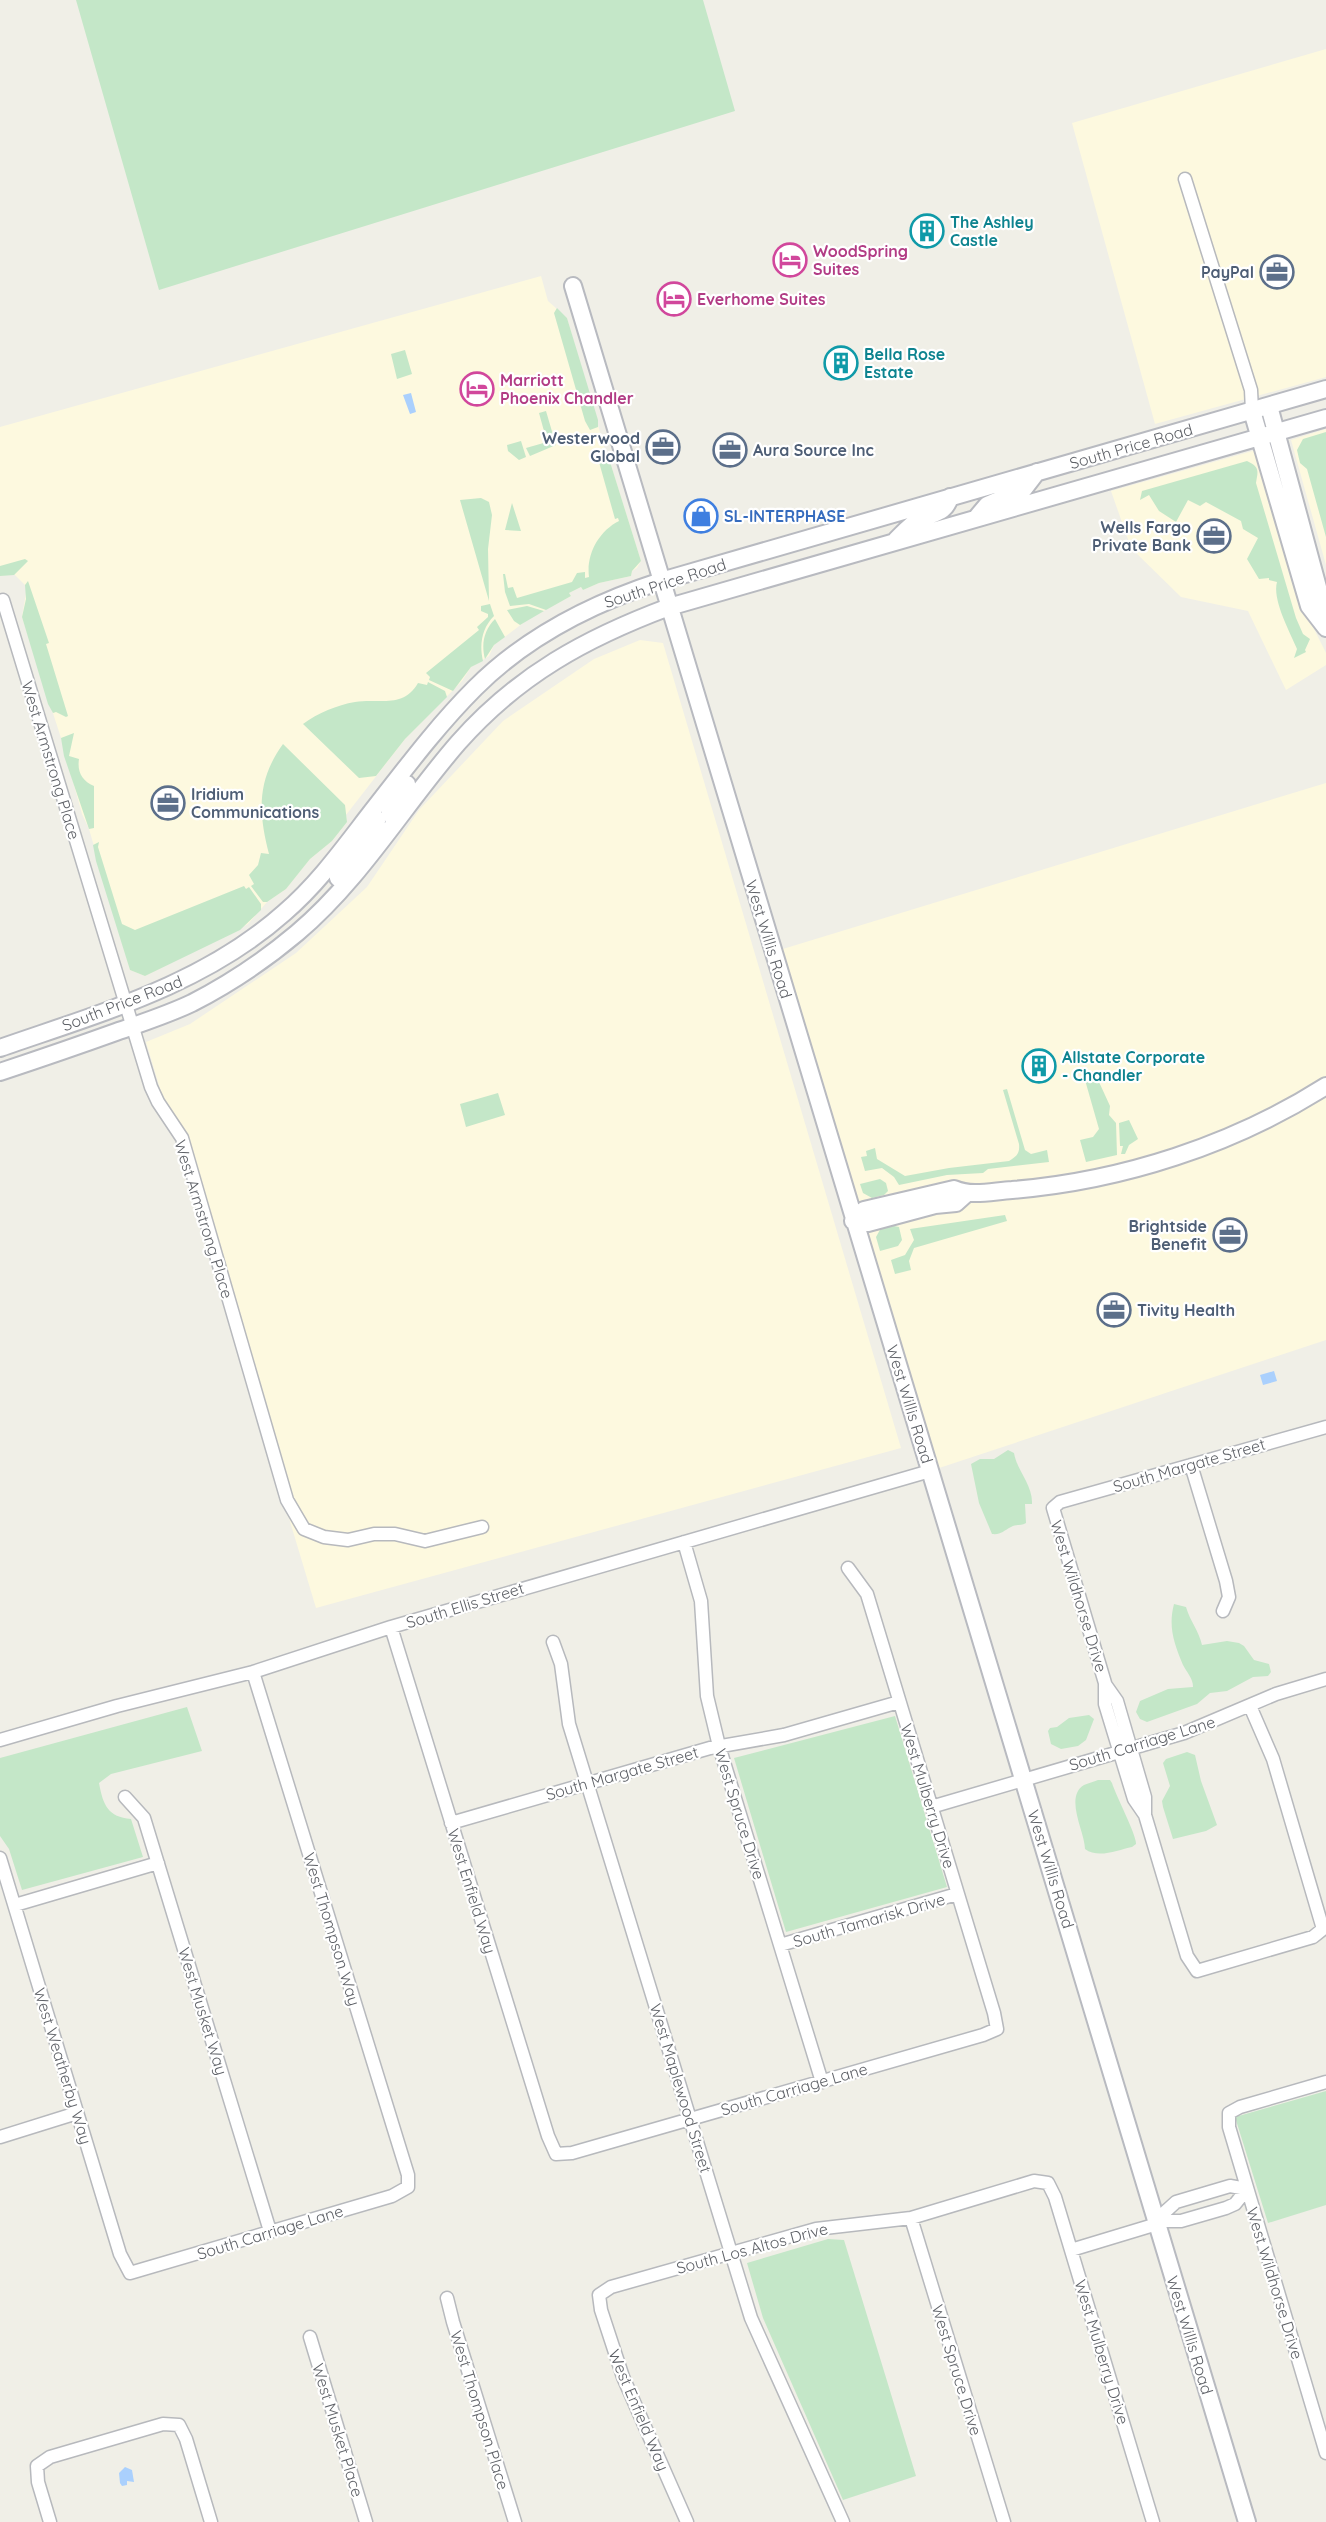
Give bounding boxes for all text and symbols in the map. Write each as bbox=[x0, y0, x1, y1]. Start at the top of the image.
place label: The Ashley Castle bbox=[950, 212, 1034, 250]
building icon: The Ashley Castle bbox=[909, 213, 945, 249]
place label: WoodSpring Suites bbox=[813, 241, 908, 279]
hotel icon: WoodSpring Suites bbox=[772, 242, 808, 278]
office icon: PayPal bbox=[1259, 254, 1295, 290]
place label: PayPal bbox=[1201, 262, 1254, 282]
hotel icon: Everhome Suites bbox=[656, 281, 692, 317]
place label: Everhome Suites bbox=[697, 289, 826, 309]
place label: Bella Rose Estate bbox=[864, 344, 945, 382]
building icon: Bella Rose Estate bbox=[823, 345, 859, 381]
place label: Marriott Phoenix Chandler bbox=[500, 370, 634, 408]
hotel icon: Marriott Phoenix Chandler bbox=[459, 371, 495, 407]
street label: South Price Road bbox=[1067, 419, 1195, 473]
place label: Westerwood Global bbox=[542, 428, 640, 466]
office icon: Westerwood Global bbox=[645, 429, 681, 465]
office icon: Aura Source Inc bbox=[712, 432, 748, 468]
place label: Aura Source Inc bbox=[753, 440, 874, 460]
shop icon: SL-INTERPHASE bbox=[683, 498, 719, 534]
place label: SL-INTERPHASE bbox=[724, 506, 845, 526]
place label: Wells Fargo Private Bank bbox=[1092, 517, 1191, 555]
office icon: Wells Fargo Private Bank bbox=[1196, 518, 1232, 554]
street label: South Price Road bbox=[601, 554, 729, 612]
street label: West Armstrong Place bbox=[17, 678, 85, 842]
place label: Iridium Communications bbox=[191, 784, 319, 822]
office icon: Iridium Communications bbox=[150, 785, 186, 821]
street label: West Willis Road bbox=[741, 877, 797, 1001]
street label: South Price Road bbox=[59, 971, 185, 1035]
place label: Allstate Corporate - Chandler bbox=[1062, 1047, 1205, 1085]
building icon: Allstate Corporate - Chandler bbox=[1021, 1048, 1057, 1084]
street label: West Armstrong Place bbox=[170, 1137, 238, 1301]
place label: Brightside Benefit bbox=[1128, 1216, 1207, 1254]
office icon: Brightside Benefit bbox=[1212, 1217, 1248, 1253]
office icon: Tivity Health bbox=[1096, 1292, 1132, 1328]
place label: Tivity Health bbox=[1137, 1300, 1235, 1320]
street label: West Willis Road bbox=[882, 1342, 938, 1466]
street label: South Margate Street bbox=[1111, 1434, 1267, 1496]
street label: West Wildhorse Drive bbox=[1046, 1518, 1112, 1674]
street label: South Ellis Street bbox=[404, 1578, 526, 1632]
street label: South Carriage Lane bbox=[1066, 1711, 1218, 1775]
street label: West Mulberry Drive bbox=[896, 1721, 960, 1871]
street label: South Margate Street bbox=[544, 1742, 700, 1804]
street label: West Spruce Drive bbox=[711, 1746, 769, 1882]
street label: West Willis Road bbox=[1023, 1807, 1079, 1931]
street label: West Enfield Way bbox=[443, 1826, 501, 1956]
street label: West Thompson Way bbox=[299, 1850, 365, 2008]
street label: South Tamarisk Drive bbox=[791, 1889, 947, 1951]
street label: West Musket Way bbox=[174, 1945, 232, 2077]
street label: West Weatherby Way bbox=[30, 1985, 96, 2147]
street label: West Maplewood Street bbox=[646, 2001, 716, 2175]
street label: South Carriage Lane bbox=[718, 2058, 870, 2120]
street label: South Carriage Lane bbox=[194, 2200, 346, 2264]
street label: West Wildhorse Drive bbox=[1242, 2205, 1308, 2361]
street label: South Los Altos Drive bbox=[674, 2218, 830, 2278]
street label: West Willis Road bbox=[1162, 2273, 1218, 2397]
street label: West Mulberry Drive bbox=[1070, 2277, 1134, 2427]
street label: West Spruce Drive bbox=[928, 2302, 986, 2438]
street label: West Thompson Place bbox=[446, 2328, 514, 2492]
street label: West Enfield Way bbox=[604, 2346, 674, 2474]
street label: West Musket Place bbox=[308, 2361, 368, 2499]

